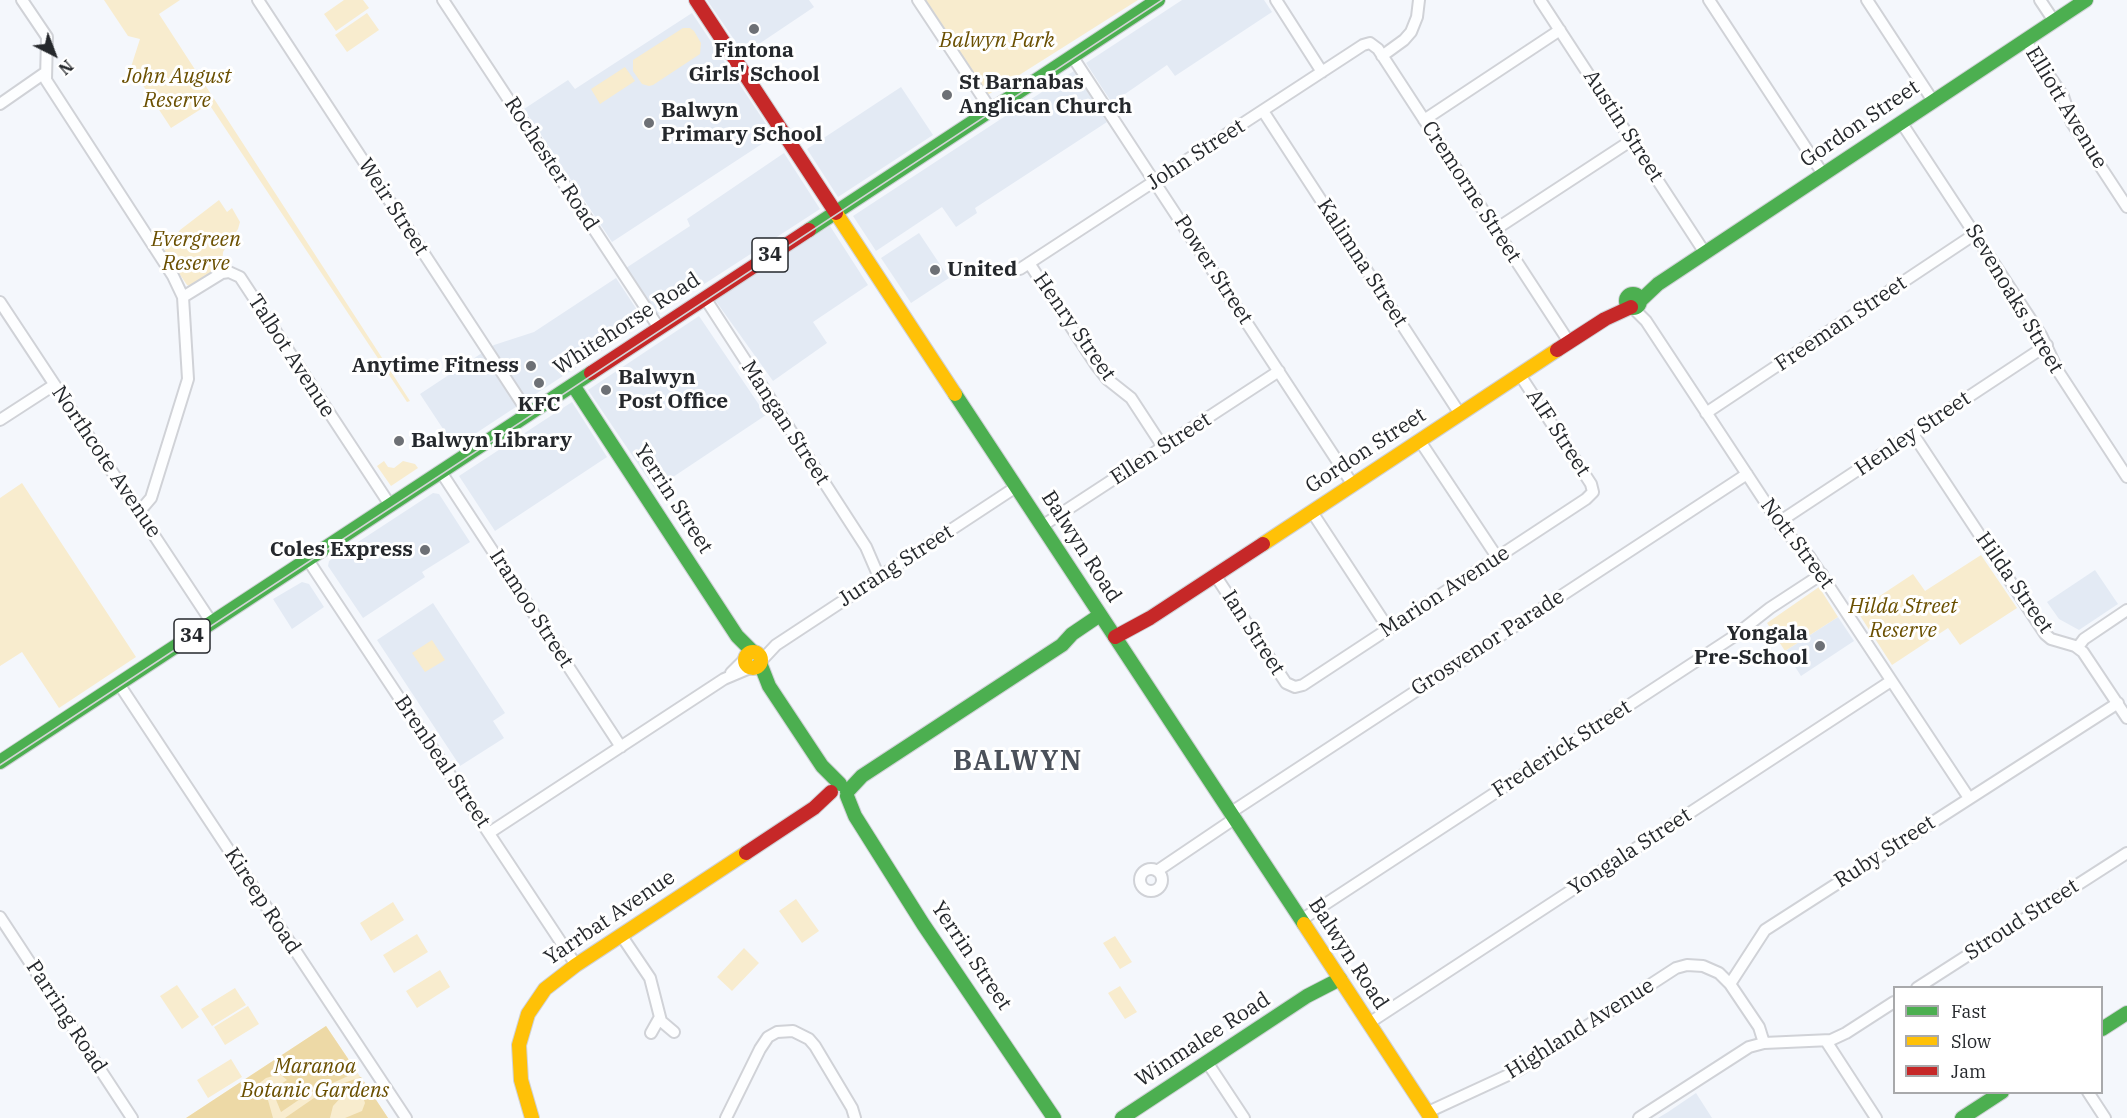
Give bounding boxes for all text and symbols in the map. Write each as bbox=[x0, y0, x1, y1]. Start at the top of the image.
marker: Fintona Girls' School bbox=[747, 22, 761, 36]
north arrow bbox=[24, 24, 84, 84]
park label: Balwyn Park bbox=[939, 28, 1055, 54]
place label: Fintona Girls' School bbox=[688, 38, 820, 88]
street label: Elliott Avenue bbox=[2020, 42, 2112, 174]
text: N bbox=[55, 56, 77, 79]
park label: John August Reserve bbox=[123, 64, 231, 114]
street label: Austin Street bbox=[1577, 65, 1669, 187]
place label: St Barnabas Anglican Church bbox=[959, 70, 1132, 120]
street label: Gordon Street bbox=[1796, 75, 1924, 173]
marker: St Barnabas Anglican Church bbox=[940, 88, 954, 102]
street label: Rochester Road bbox=[498, 93, 604, 235]
place label: Balwyn Primary School bbox=[661, 98, 822, 148]
street label: John Street bbox=[1142, 114, 1250, 196]
marker: Balwyn Primary School bbox=[642, 116, 656, 130]
street label: Cremorne Street bbox=[1416, 117, 1526, 267]
street label: Weir Street bbox=[352, 154, 434, 260]
street label: Kalimna Street bbox=[1311, 194, 1413, 332]
street label: Power Street bbox=[1168, 211, 1258, 329]
street label: Sevenoaks Street bbox=[1960, 220, 2068, 378]
park label: Evergreen Reserve bbox=[151, 227, 241, 277]
road number: 34 bbox=[752, 238, 788, 272]
place label: United bbox=[947, 257, 1017, 283]
marker: United bbox=[928, 263, 942, 277]
street label: Whitehorse Road bbox=[549, 267, 705, 381]
street label: Henry Street bbox=[1027, 268, 1121, 386]
street label: Freeman Street bbox=[1770, 271, 1912, 377]
street label: Talbot Avenue bbox=[242, 290, 340, 422]
place label: Anytime Fitness bbox=[352, 353, 519, 379]
street label: Mangan Street bbox=[735, 356, 835, 490]
marker: Anytime Fitness bbox=[524, 359, 538, 373]
place label: Balwyn Post Office bbox=[618, 365, 728, 415]
marker: KFC bbox=[532, 376, 546, 390]
street label: Northcote Avenue bbox=[46, 381, 166, 543]
marker: Balwyn Post Office bbox=[599, 383, 613, 397]
street label: AIF Street bbox=[1521, 385, 1595, 481]
street label: Henley Street bbox=[1851, 386, 1975, 482]
place label: KFC bbox=[517, 392, 561, 418]
street label: Gordon Street bbox=[1301, 403, 1431, 499]
street label: Ellen Street bbox=[1106, 407, 1216, 491]
place label: Balwyn Library bbox=[411, 428, 572, 454]
marker: Balwyn Library bbox=[392, 434, 406, 448]
street label: Yerrin Street bbox=[628, 439, 718, 559]
street label: Balwyn Road bbox=[1036, 486, 1126, 608]
street label: Nott Street bbox=[1755, 494, 1839, 594]
street label: Jurang Street bbox=[834, 519, 958, 613]
street label: Hilda Street bbox=[1970, 528, 2058, 638]
place label: Coles Express bbox=[270, 537, 413, 563]
street label: Marion Avenue bbox=[1375, 541, 1515, 643]
marker: Coles Express bbox=[418, 543, 432, 557]
street label: Iramoo Street bbox=[483, 545, 579, 673]
street label: Grosvenor Parade bbox=[1407, 584, 1569, 702]
street label: Ian Street bbox=[1216, 586, 1290, 680]
park label: Hilda Street Reserve bbox=[1849, 594, 1957, 644]
road number: 34 bbox=[174, 619, 210, 653]
place label: Yongala Pre-School bbox=[1694, 621, 1808, 671]
marker: Yongala Pre-School bbox=[1813, 639, 1827, 653]
street label: Brenbeal Street bbox=[389, 691, 495, 833]
street label: Frederick Street bbox=[1488, 695, 1636, 803]
district label: BALWYN bbox=[953, 746, 1083, 778]
street label: Yongala Street bbox=[1564, 803, 1696, 901]
street label: Ruby Street bbox=[1830, 810, 1940, 894]
street label: Kireep Road bbox=[218, 843, 306, 959]
street label: Yarrbat Avenue bbox=[540, 865, 680, 971]
street label: Stroud Street bbox=[1960, 874, 2084, 966]
street label: Balwyn Road bbox=[1303, 893, 1393, 1015]
street label: Yerrin Street bbox=[925, 897, 1017, 1015]
street label: Parring Road bbox=[20, 956, 112, 1078]
street label: Highland Avenue bbox=[1501, 973, 1659, 1085]
legend bbox=[1893, 986, 2103, 1094]
street label: Winmalee Road bbox=[1131, 987, 1275, 1093]
text: Fast bbox=[1951, 1000, 1986, 1023]
text: Slow bbox=[1951, 1030, 1991, 1053]
park label: Maranoa Botanic Gardens bbox=[241, 1054, 389, 1104]
text: Jam bbox=[1951, 1060, 1986, 1083]

